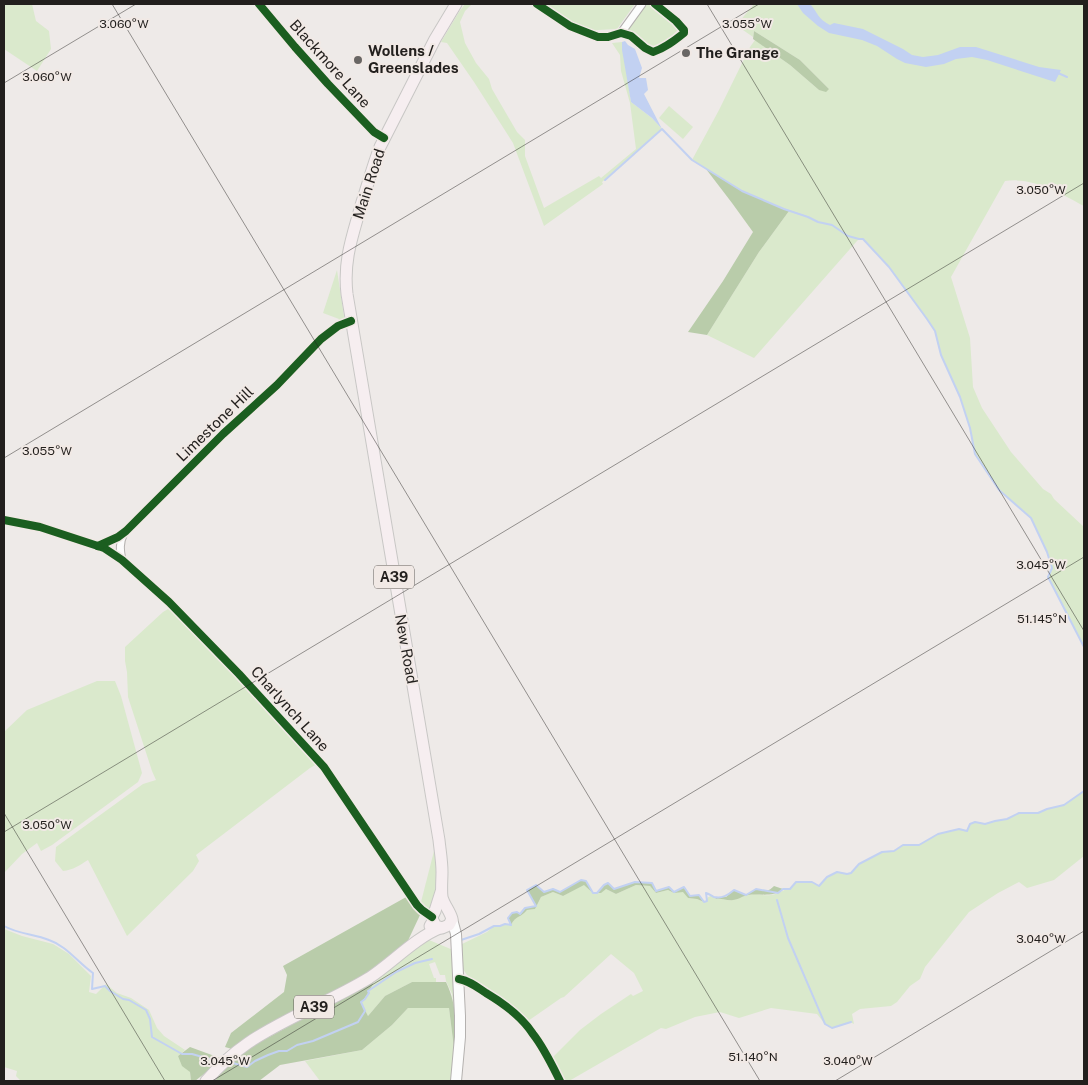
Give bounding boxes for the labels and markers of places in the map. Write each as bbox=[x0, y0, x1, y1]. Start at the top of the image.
place label: Wollens / Greenslades bbox=[368, 42, 459, 76]
place label: The Grange bbox=[696, 44, 779, 61]
marker: The Grange bbox=[680, 47, 692, 59]
marker: Wollens / Greenslades bbox=[352, 54, 364, 66]

